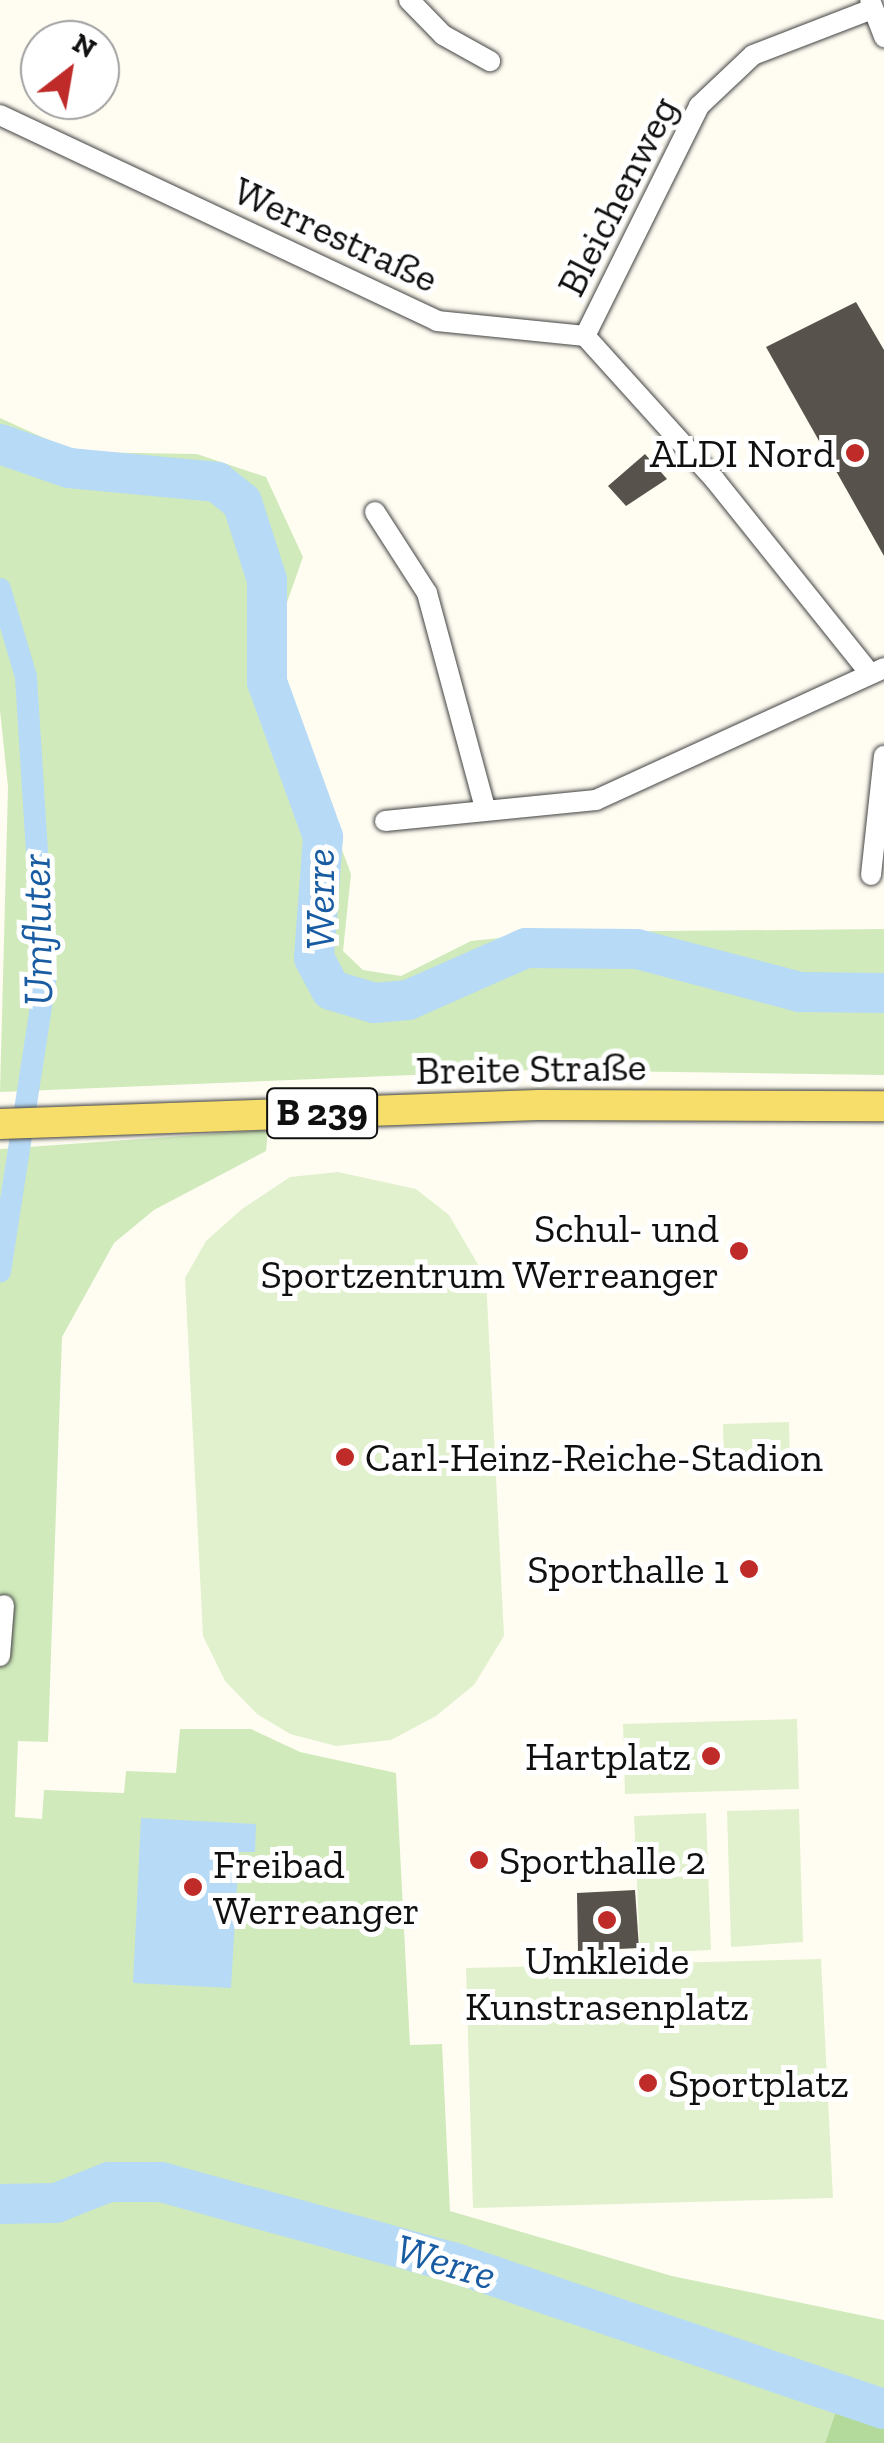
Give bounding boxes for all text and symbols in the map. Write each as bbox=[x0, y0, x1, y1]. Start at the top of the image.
north arrow bbox=[20, 20, 120, 120]
text: N bbox=[67, 26, 102, 65]
street label: Bleichenweg bbox=[546, 88, 688, 304]
street label: Werrestraße bbox=[226, 166, 446, 302]
place label: ALDI Nord bbox=[650, 429, 835, 477]
marker: ALDI Nord bbox=[844, 442, 866, 464]
water label: Werre bbox=[295, 848, 345, 950]
water label: Umfluter bbox=[10, 854, 64, 1006]
street label: Breite Straße bbox=[415, 1042, 647, 1094]
road number: B 239 bbox=[264, 1080, 380, 1146]
place label: Schul- und Sportzentrum Werreanger bbox=[259, 1204, 719, 1298]
marker: Schul- und Sportzentrum Werreanger bbox=[728, 1240, 750, 1262]
place label: Carl-Heinz-Reiche-Stadion bbox=[365, 1433, 823, 1481]
marker: Carl-Heinz-Reiche-Stadion bbox=[334, 1446, 356, 1468]
place label: Sporthalle 1 bbox=[527, 1545, 729, 1593]
marker: Sporthalle 1 bbox=[738, 1558, 760, 1580]
place label: Hartplatz bbox=[525, 1732, 691, 1780]
marker: Hartplatz bbox=[700, 1745, 722, 1767]
place label: Sporthalle 2 bbox=[499, 1836, 706, 1884]
place label: Freibad Werreanger bbox=[213, 1840, 419, 1934]
marker: Sporthalle 2 bbox=[468, 1849, 490, 1871]
marker: Freibad Werreanger bbox=[182, 1876, 204, 1898]
marker: Umkleide Kunstrasenplatz bbox=[596, 1909, 618, 1931]
place label: Umkleide Kunstrasenplatz bbox=[465, 1936, 749, 2030]
place label: Sportplatz bbox=[668, 2059, 849, 2107]
marker: Sportplatz bbox=[637, 2072, 659, 2094]
water label: Werre bbox=[390, 2223, 502, 2301]

